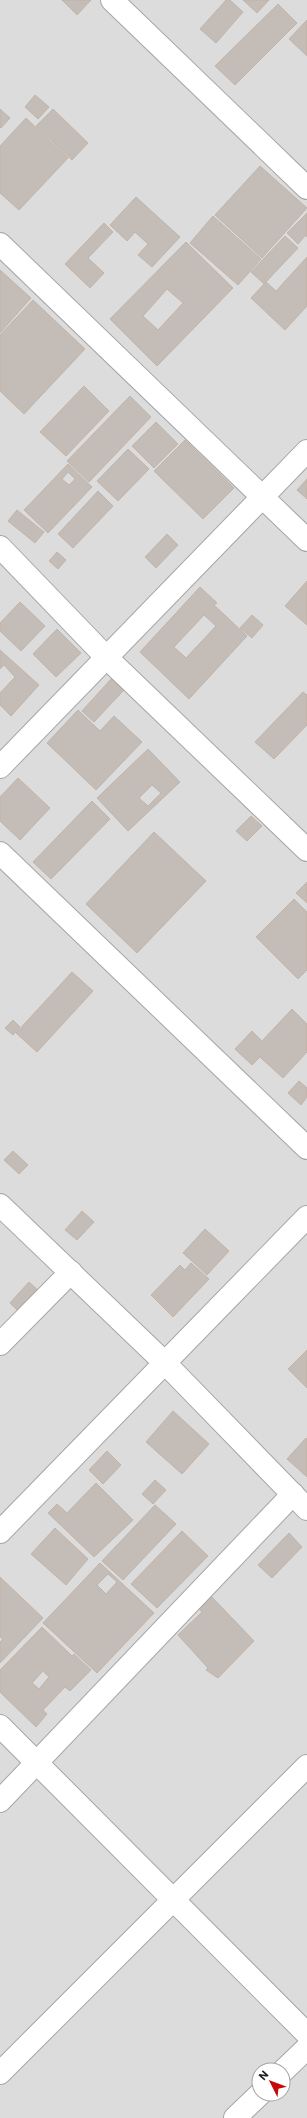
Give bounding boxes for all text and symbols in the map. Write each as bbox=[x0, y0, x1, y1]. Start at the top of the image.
north arrow bbox=[251, 2062, 291, 2102]
text: N bbox=[256, 2068, 271, 2082]

